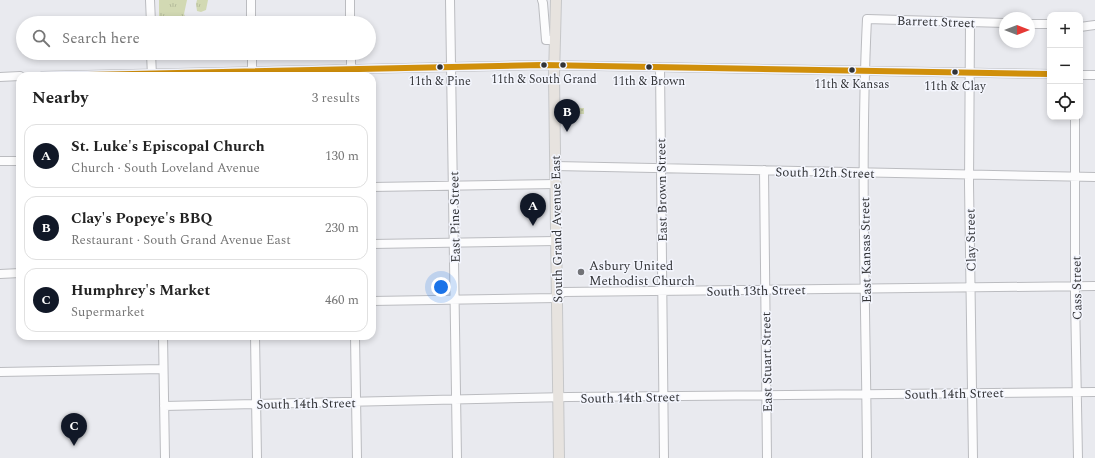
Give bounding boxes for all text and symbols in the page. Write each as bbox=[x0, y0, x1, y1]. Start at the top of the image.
street label: Barrett Street bbox=[897, 11, 976, 33]
north arrow bbox=[999, 12, 1035, 48]
map controls bbox=[1047, 12, 1083, 120]
button: + bbox=[1047, 12, 1083, 48]
search box bbox=[16, 16, 376, 60]
icon: search bbox=[30, 27, 52, 49]
text: Search here bbox=[62, 27, 140, 50]
button: − bbox=[1047, 48, 1083, 84]
marker: 11th & South Grand bbox=[539, 60, 549, 70]
unlabelled marker bbox=[558, 60, 568, 70]
marker: 11th & Pine bbox=[435, 62, 445, 72]
marker: 11th & Brown bbox=[644, 62, 654, 72]
marker: 11th & Kansas bbox=[847, 65, 857, 75]
marker: 11th & Clay bbox=[950, 67, 960, 77]
place label: 11th & South Grand bbox=[491, 70, 597, 89]
place label: 11th & Pine bbox=[409, 72, 471, 91]
place label: 11th & Brown bbox=[613, 72, 685, 91]
place label: 11th & Kansas bbox=[814, 75, 890, 94]
place label: 11th & Clay bbox=[924, 77, 987, 96]
button: locate bbox=[1047, 84, 1083, 120]
text: Nearby bbox=[32, 85, 88, 111]
text: 3 results bbox=[312, 88, 360, 108]
pin: B bbox=[554, 99, 580, 132]
text: St. Luke's Episcopal Church bbox=[71, 135, 265, 158]
street label: East Brown Street bbox=[651, 138, 673, 242]
text: A bbox=[41, 146, 51, 166]
text: 130 m bbox=[325, 146, 359, 166]
street label: South Grand Avenue East bbox=[546, 155, 568, 303]
text: Church · South Loveland Avenue bbox=[71, 158, 260, 178]
street label: South 12th Street bbox=[775, 162, 875, 184]
street label: East Pine Street bbox=[444, 171, 466, 263]
pin: A bbox=[520, 193, 546, 226]
street label: East Kansas Street bbox=[855, 196, 877, 303]
text: Clay's Popeye's BBQ bbox=[71, 207, 212, 230]
street label: Clay Street bbox=[960, 208, 982, 272]
text: B bbox=[41, 218, 51, 238]
text: 230 m bbox=[325, 218, 359, 238]
text: Restaurant · South Grand Avenue East bbox=[71, 230, 291, 250]
street label: Cass Street bbox=[1066, 255, 1088, 320]
place label: Asbury United Methodist Church bbox=[589, 256, 695, 291]
marker: Asbury United Methodist Church bbox=[576, 267, 586, 277]
your location bbox=[431, 277, 451, 297]
text: Humphrey's Market bbox=[71, 279, 210, 302]
street label: South 13th Street bbox=[706, 280, 806, 302]
text: C bbox=[41, 290, 51, 310]
text: 460 m bbox=[325, 290, 359, 310]
text: Supermarket bbox=[71, 302, 145, 322]
street label: East Stuart Street bbox=[756, 311, 778, 412]
street label: South 14th Street bbox=[904, 383, 1004, 405]
street label: South 14th Street bbox=[580, 387, 680, 409]
street label: South 14th Street bbox=[256, 393, 356, 415]
pin: C bbox=[61, 413, 87, 446]

